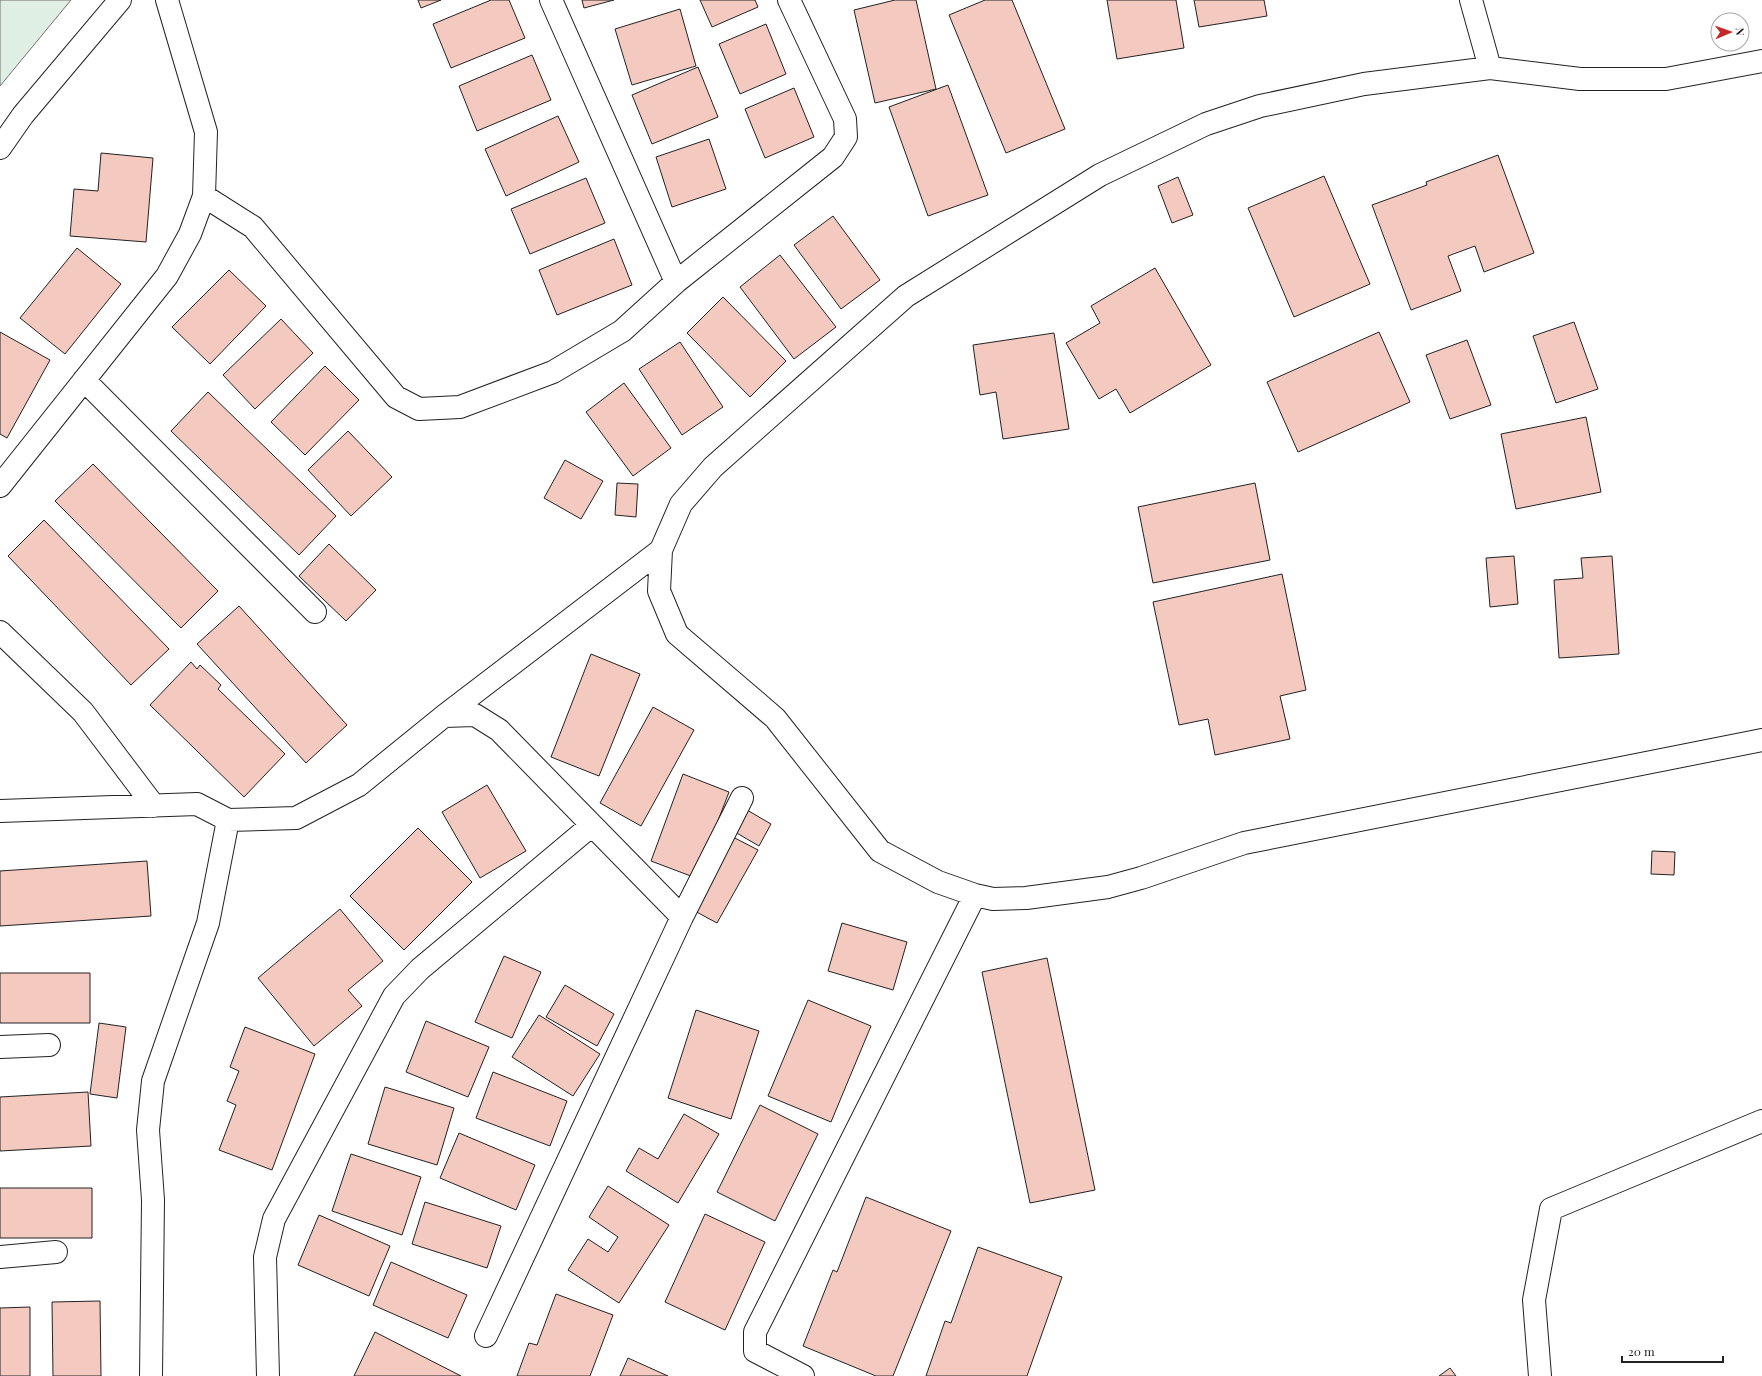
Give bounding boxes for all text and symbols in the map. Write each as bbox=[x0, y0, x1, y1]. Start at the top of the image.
north arrow bbox=[1710, 12, 1750, 52]
text: N bbox=[1733, 27, 1748, 36]
scale bar bbox=[1622, 1338, 1723, 1364]
text: 20 m bbox=[1628, 1343, 1655, 1359]

